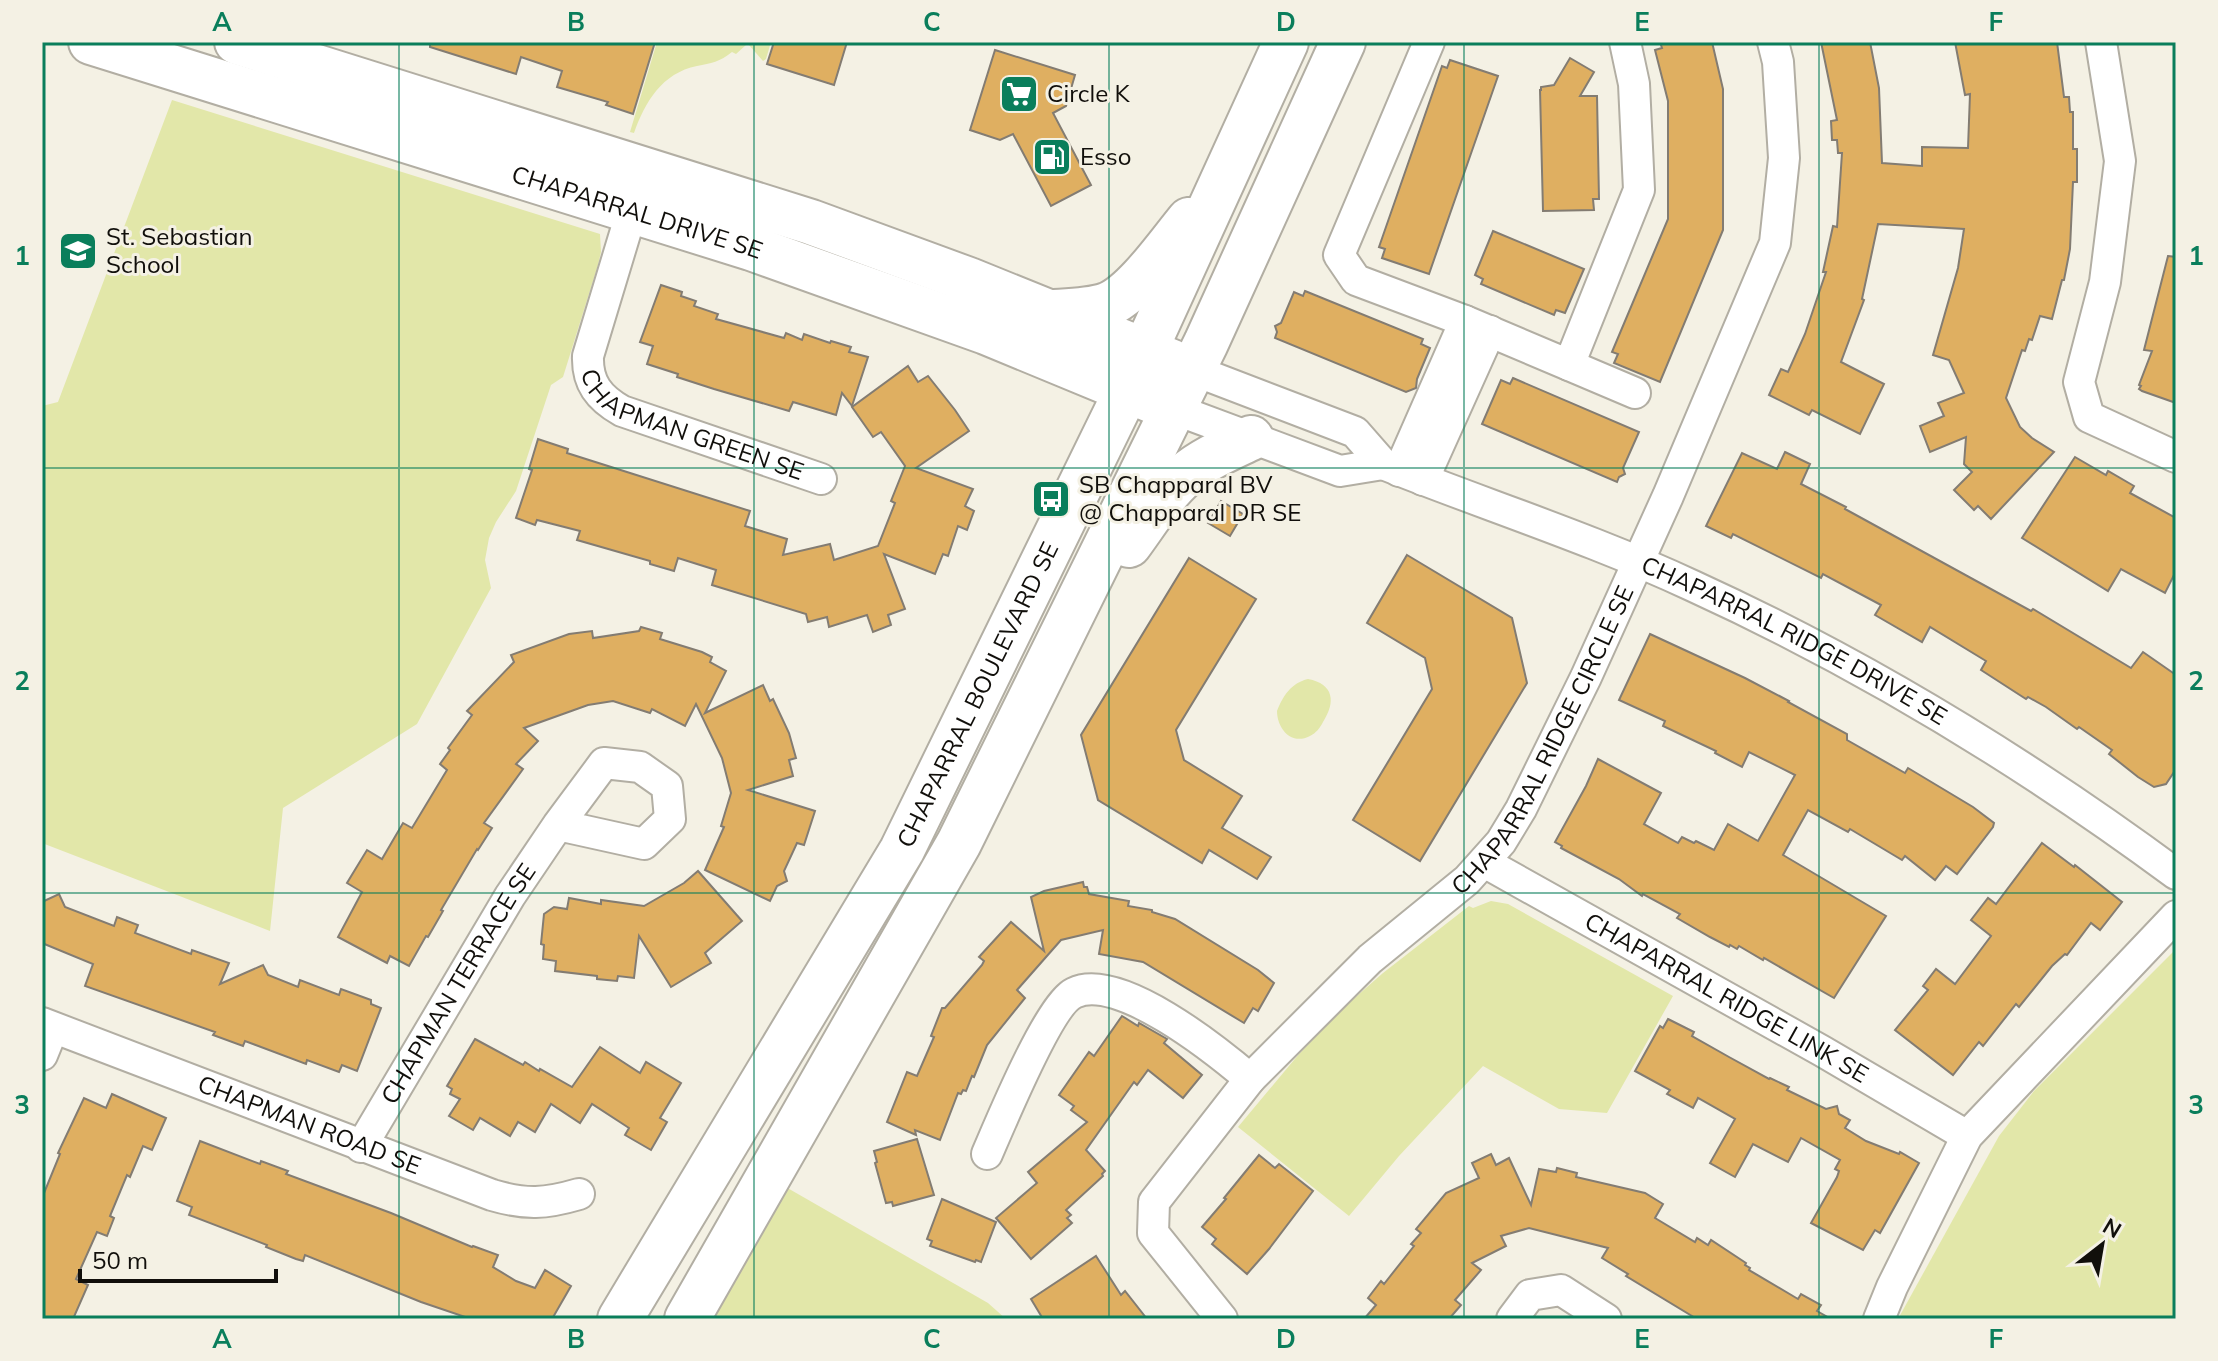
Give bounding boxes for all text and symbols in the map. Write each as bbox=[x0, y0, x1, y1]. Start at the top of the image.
text: A bbox=[212, 5, 232, 38]
text: B bbox=[567, 5, 585, 38]
text: C bbox=[923, 5, 941, 38]
text: D bbox=[1276, 5, 1296, 38]
text: E bbox=[1634, 5, 1650, 38]
text: F bbox=[1989, 5, 2004, 38]
supermarket icon: Circle K bbox=[998, 73, 1040, 115]
place label: Circle K bbox=[1047, 78, 1131, 108]
fuel station icon: Esso bbox=[1031, 136, 1073, 178]
place label: Esso bbox=[1080, 141, 1131, 171]
street label: CHAPARRAL DRIVE SE bbox=[508, 158, 767, 265]
place label: St. Sebastian School bbox=[106, 221, 253, 279]
school or university icon: St. Sebastian School bbox=[57, 230, 99, 272]
text: 1 bbox=[14, 239, 30, 272]
text: 1 bbox=[2188, 239, 2204, 272]
street label: CHAPMAN GREEN SE bbox=[575, 365, 808, 486]
place label: SB Chapparal BV @ Chapparal DR SE bbox=[1079, 469, 1301, 527]
bus stop icon: SB Chapparal BV @ Chapparal DR SE bbox=[1030, 478, 1072, 520]
street label: CHAPARRAL BOULEVARD SE bbox=[890, 537, 1064, 852]
street label: CHAPARRAL RIDGE DRIVE SE bbox=[1637, 549, 1953, 731]
street label: CHAPARRAL RIDGE CIRCLE SE bbox=[1445, 581, 1639, 901]
text: 2 bbox=[14, 664, 30, 697]
text: 2 bbox=[2188, 664, 2204, 697]
street label: CHAPMAN TERRACE SE bbox=[374, 857, 542, 1109]
street label: CHAPARRAL RIDGE LINK SE bbox=[1580, 906, 1874, 1089]
street label: CHAPMAN ROAD SE bbox=[194, 1068, 425, 1180]
text: 3 bbox=[14, 1088, 30, 1121]
text: 3 bbox=[2188, 1088, 2204, 1121]
north arrow bbox=[2062, 1205, 2142, 1285]
text: N bbox=[2098, 1212, 2127, 1244]
scale bar bbox=[80, 1233, 276, 1283]
text: 50 m bbox=[92, 1245, 148, 1275]
text: A bbox=[212, 1322, 232, 1355]
text: B bbox=[567, 1322, 585, 1355]
text: C bbox=[923, 1322, 941, 1355]
text: D bbox=[1276, 1322, 1296, 1355]
text: E bbox=[1634, 1322, 1650, 1355]
text: F bbox=[1989, 1322, 2004, 1355]

